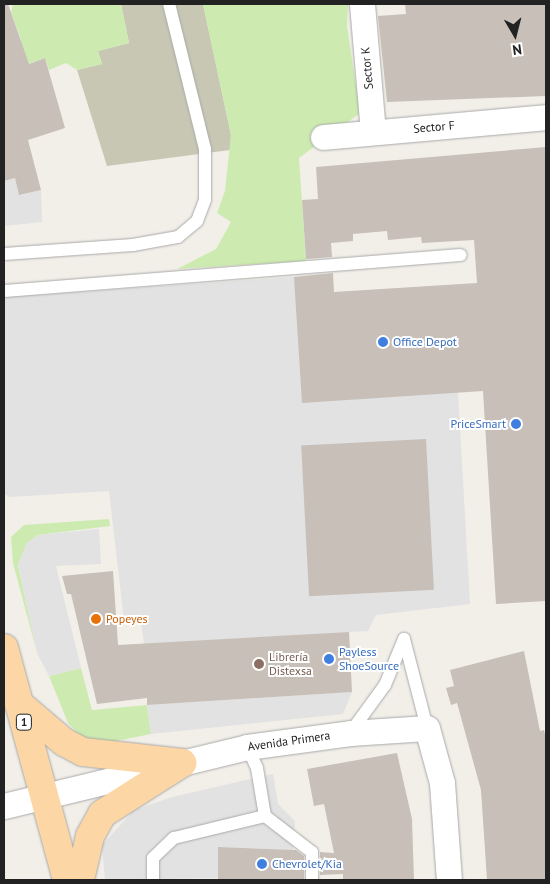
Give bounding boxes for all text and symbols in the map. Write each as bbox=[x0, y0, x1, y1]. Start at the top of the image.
north arrow bbox=[490, 10, 540, 60]
text: N bbox=[511, 40, 523, 59]
street label: Sector K bbox=[358, 46, 376, 90]
street label: Sector F bbox=[413, 118, 455, 136]
place label: Office Depot bbox=[393, 335, 457, 349]
marker: Office Depot bbox=[377, 336, 389, 348]
place label: PriceSmart bbox=[451, 417, 506, 431]
marker: PriceSmart bbox=[510, 418, 522, 430]
place label: Popeyes bbox=[106, 612, 148, 626]
marker: Popeyes bbox=[90, 613, 102, 625]
place label: Payless ShoeSource bbox=[339, 645, 399, 673]
place label: Librería Distexsa bbox=[269, 650, 312, 678]
marker: Payless ShoeSource bbox=[323, 653, 335, 665]
marker: Librería Distexsa bbox=[253, 658, 265, 670]
road number: 1 bbox=[15, 714, 33, 730]
street label: Avenida Primera bbox=[247, 728, 331, 754]
place label: Chevrolet/Kia bbox=[272, 857, 342, 871]
marker: Chevrolet/Kia bbox=[256, 858, 268, 870]

